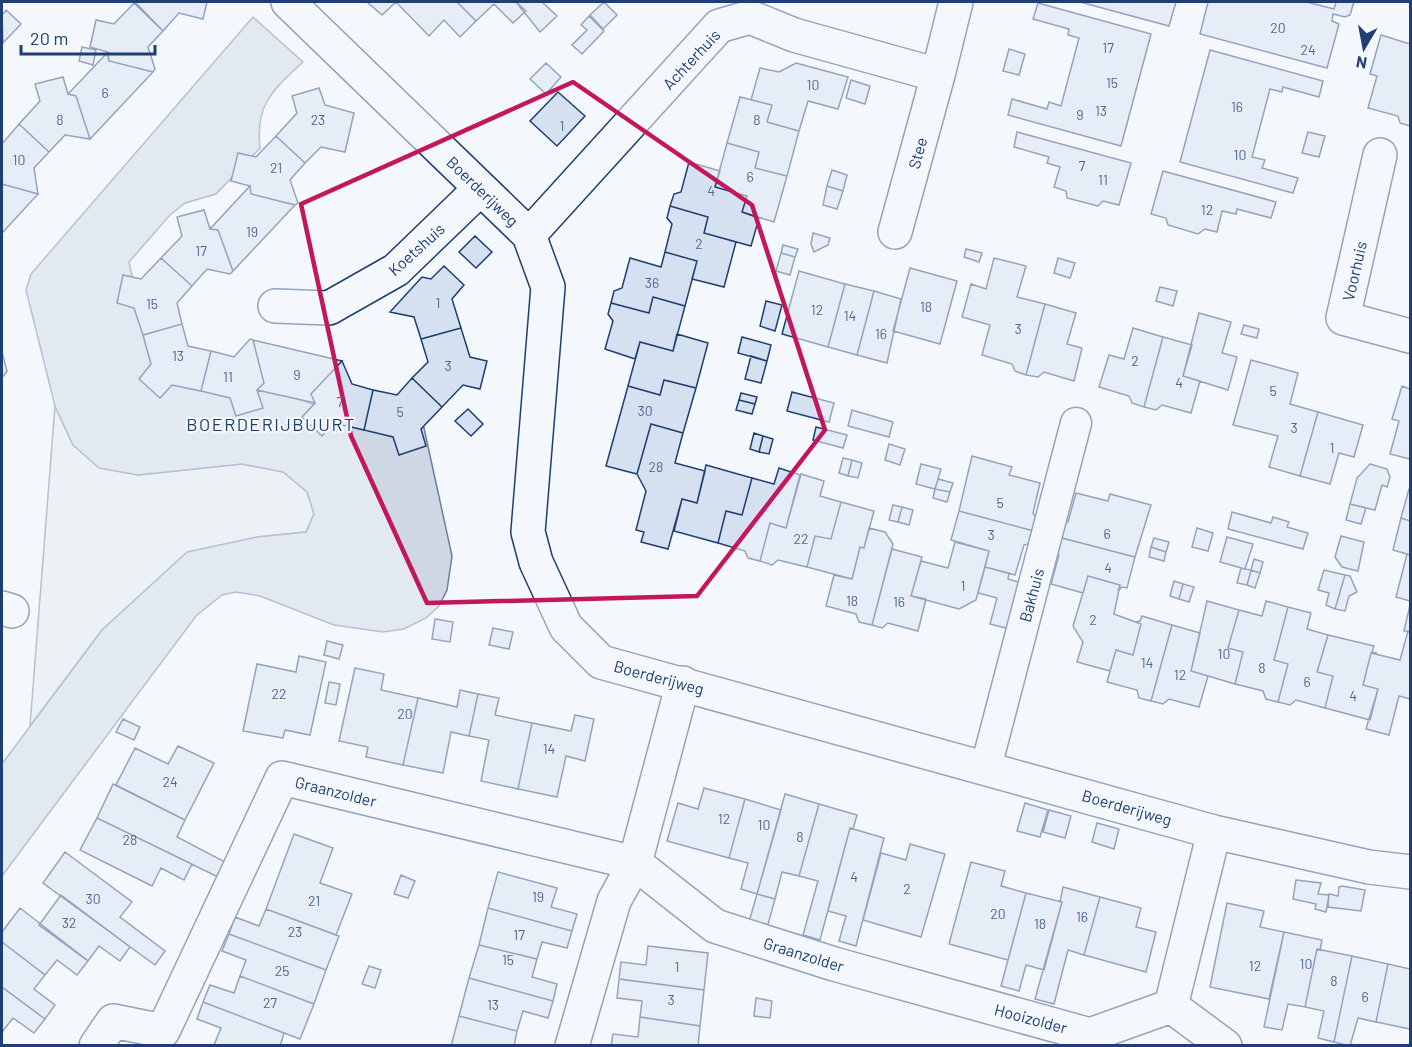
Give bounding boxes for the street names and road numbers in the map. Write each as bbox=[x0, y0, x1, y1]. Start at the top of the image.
street label: Achterhuis bbox=[658, 25, 724, 93]
street label: Stee bbox=[904, 135, 930, 171]
street label: Boerderijweg bbox=[443, 152, 523, 230]
street label: Koetshuis bbox=[384, 219, 448, 279]
street label: Voorhuis bbox=[1338, 239, 1370, 303]
street label: Bakhuis bbox=[1015, 566, 1047, 624]
street label: Boerderijweg bbox=[612, 656, 706, 698]
street label: Graanzolder bbox=[293, 772, 379, 810]
street label: Boerderijweg bbox=[1080, 785, 1174, 829]
street label: Graanzolder bbox=[761, 933, 847, 975]
street label: Hooizolder bbox=[993, 999, 1070, 1037]

